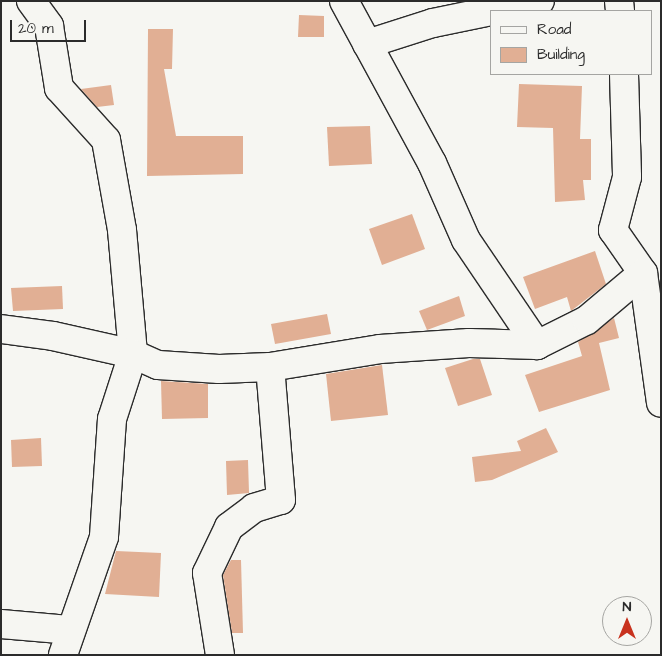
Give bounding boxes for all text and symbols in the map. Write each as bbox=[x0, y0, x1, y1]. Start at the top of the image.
scale bar bbox=[12, 10, 89, 42]
legend bbox=[490, 10, 652, 75]
text: 20 m bbox=[18, 18, 54, 39]
text: Road bbox=[537, 19, 571, 40]
text: Building bbox=[537, 44, 585, 65]
north arrow bbox=[602, 596, 652, 646]
text: N bbox=[623, 597, 631, 617]

